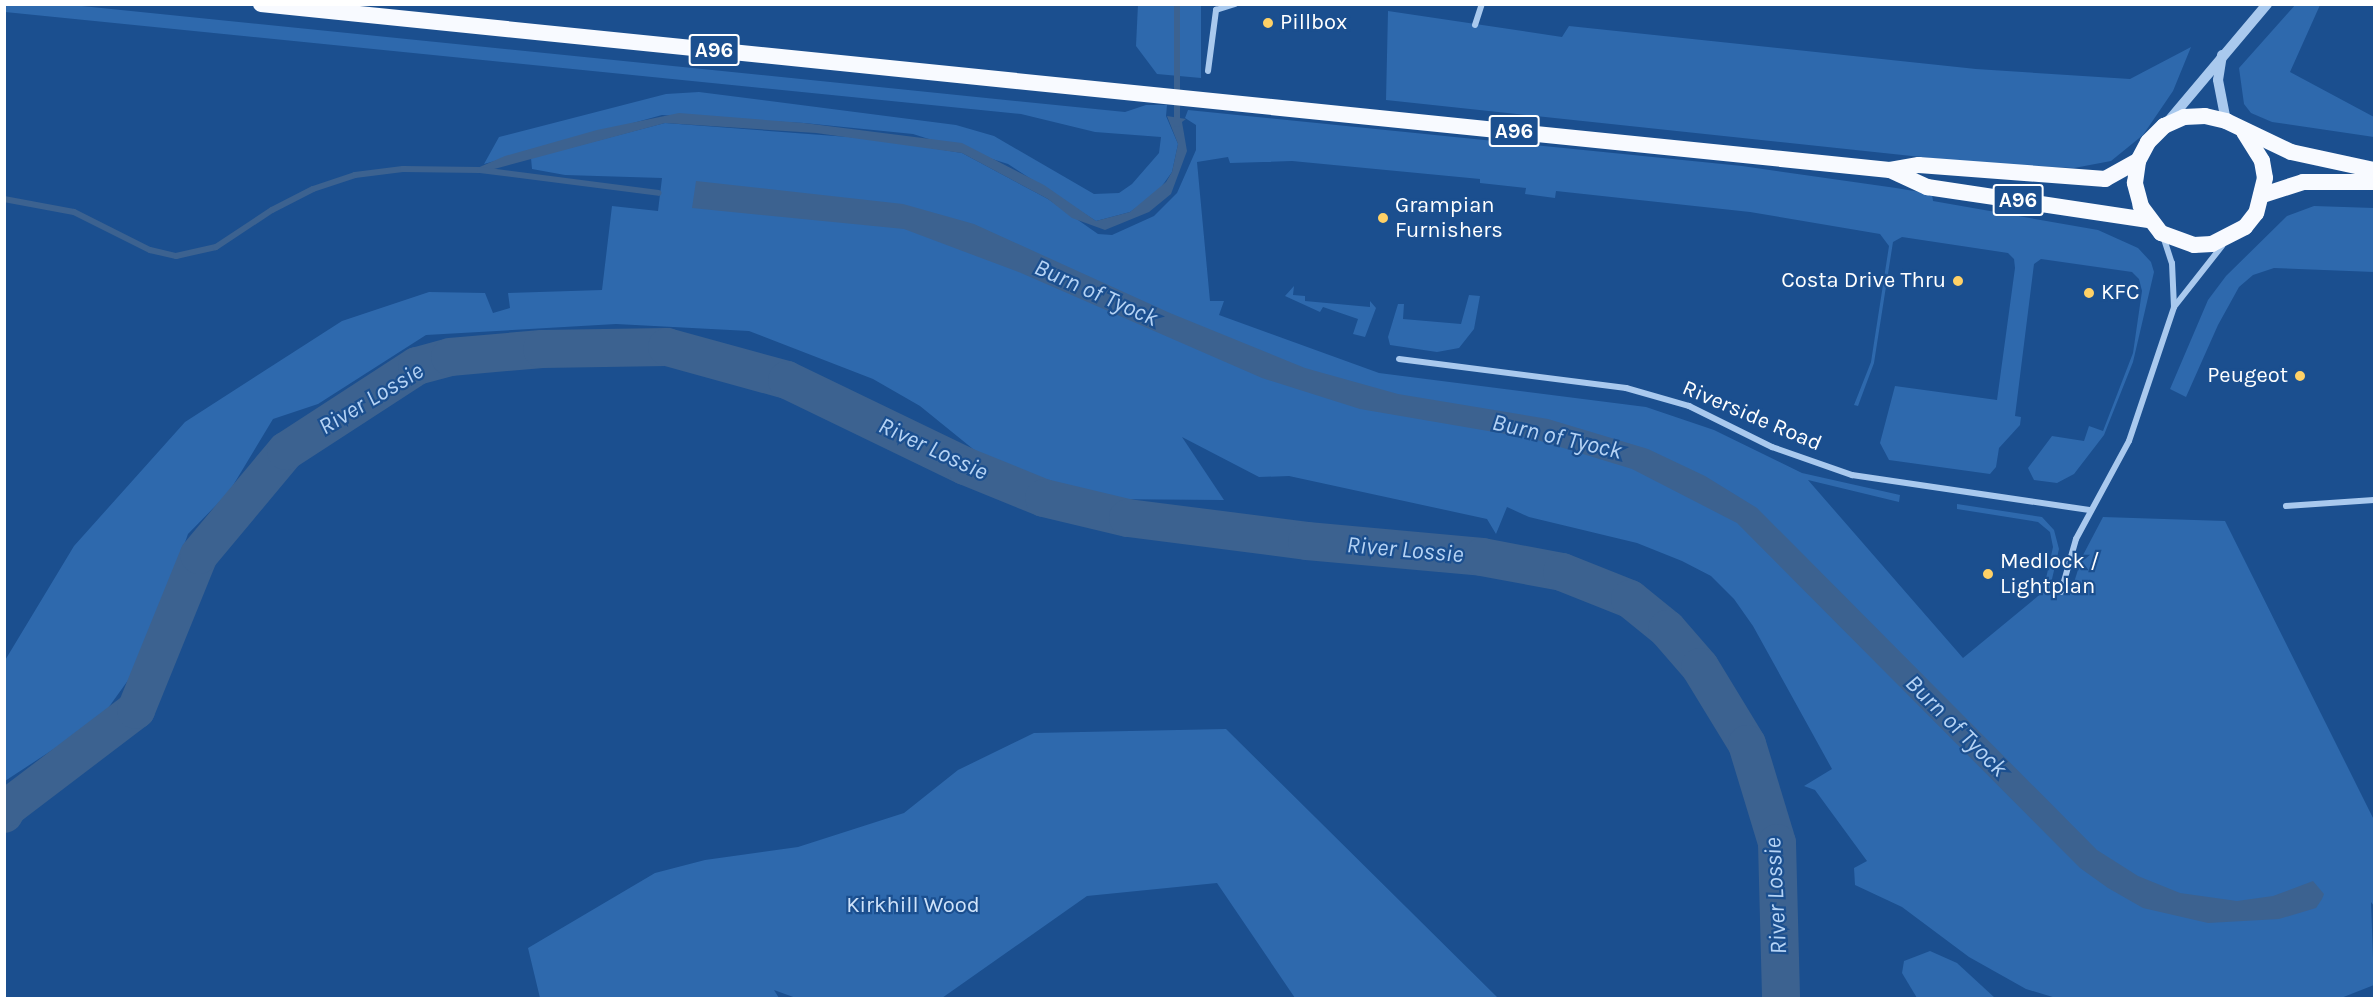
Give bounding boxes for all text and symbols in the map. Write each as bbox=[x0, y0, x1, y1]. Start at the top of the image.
place label: Pillbox bbox=[1280, 10, 1347, 36]
marker: Pillbox bbox=[1261, 16, 1275, 30]
road number: A96 bbox=[688, 32, 740, 68]
road number: A96 bbox=[1488, 113, 1540, 149]
road number: A96 bbox=[1992, 182, 2044, 218]
place label: Grampian Furnishers bbox=[1395, 192, 1503, 243]
marker: Grampian Furnishers bbox=[1376, 211, 1390, 225]
water label: Burn of Tyock bbox=[1030, 253, 1162, 333]
place label: Costa Drive Thru bbox=[1781, 268, 1946, 294]
marker: Costa Drive Thru bbox=[1951, 274, 1965, 288]
place label: KFC bbox=[2101, 280, 2139, 306]
marker: KFC bbox=[2082, 286, 2096, 300]
water label: River Lossie bbox=[313, 356, 429, 442]
place label: Peugeot bbox=[2207, 363, 2288, 389]
marker: Peugeot bbox=[2293, 369, 2307, 383]
street label: Riverside Road bbox=[1678, 375, 1826, 457]
water label: Burn of Tyock bbox=[1489, 408, 1625, 466]
water label: River Lossie bbox=[874, 411, 992, 487]
water label: River Lossie bbox=[1345, 531, 1465, 569]
place label: Medlock / Lightplan bbox=[2000, 548, 2100, 600]
marker: Medlock / Lightplan bbox=[1981, 567, 1995, 581]
water label: Burn of Tyock bbox=[1899, 669, 2013, 783]
water label: River Lossie bbox=[1759, 837, 1793, 955]
park label: Kirkhill Wood bbox=[846, 893, 980, 919]

